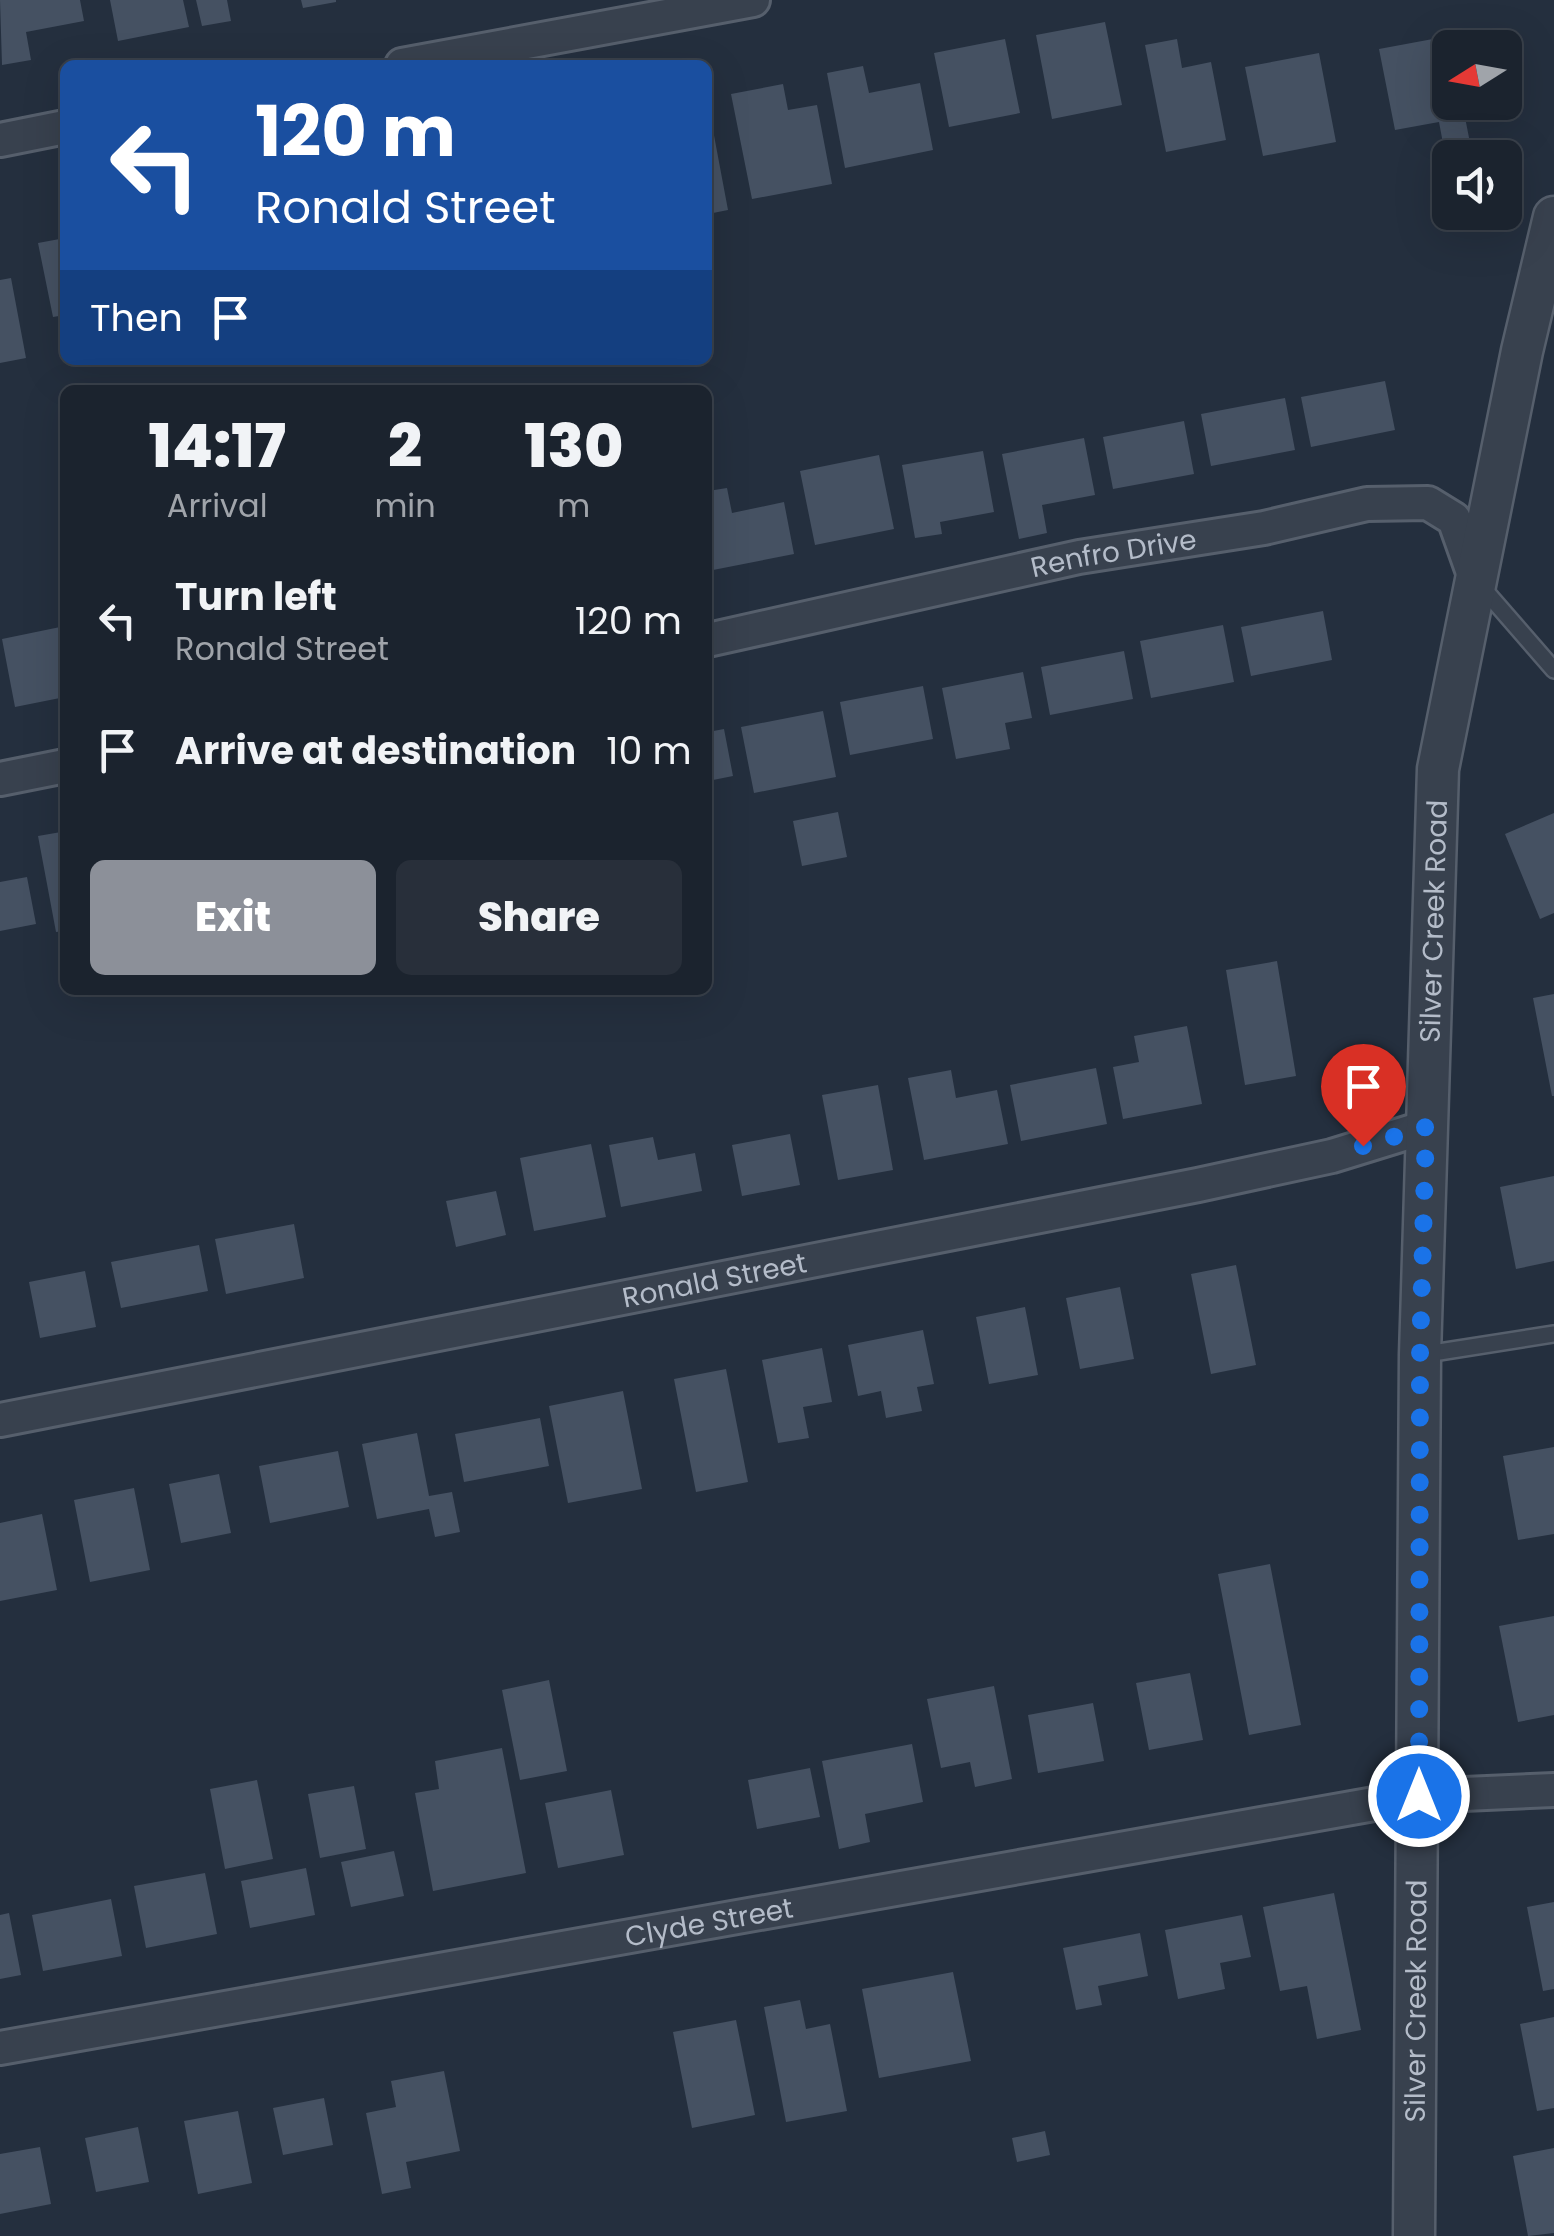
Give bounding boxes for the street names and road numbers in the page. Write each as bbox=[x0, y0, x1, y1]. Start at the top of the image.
street label: Renfro Drive bbox=[1027, 519, 1199, 587]
street label: Silver Creek Road bbox=[1410, 799, 1457, 1043]
street label: Ronald Street bbox=[619, 1243, 810, 1317]
street label: Silver Creek Road bbox=[1395, 1879, 1436, 2123]
street label: Clyde Street bbox=[622, 1888, 796, 1956]

